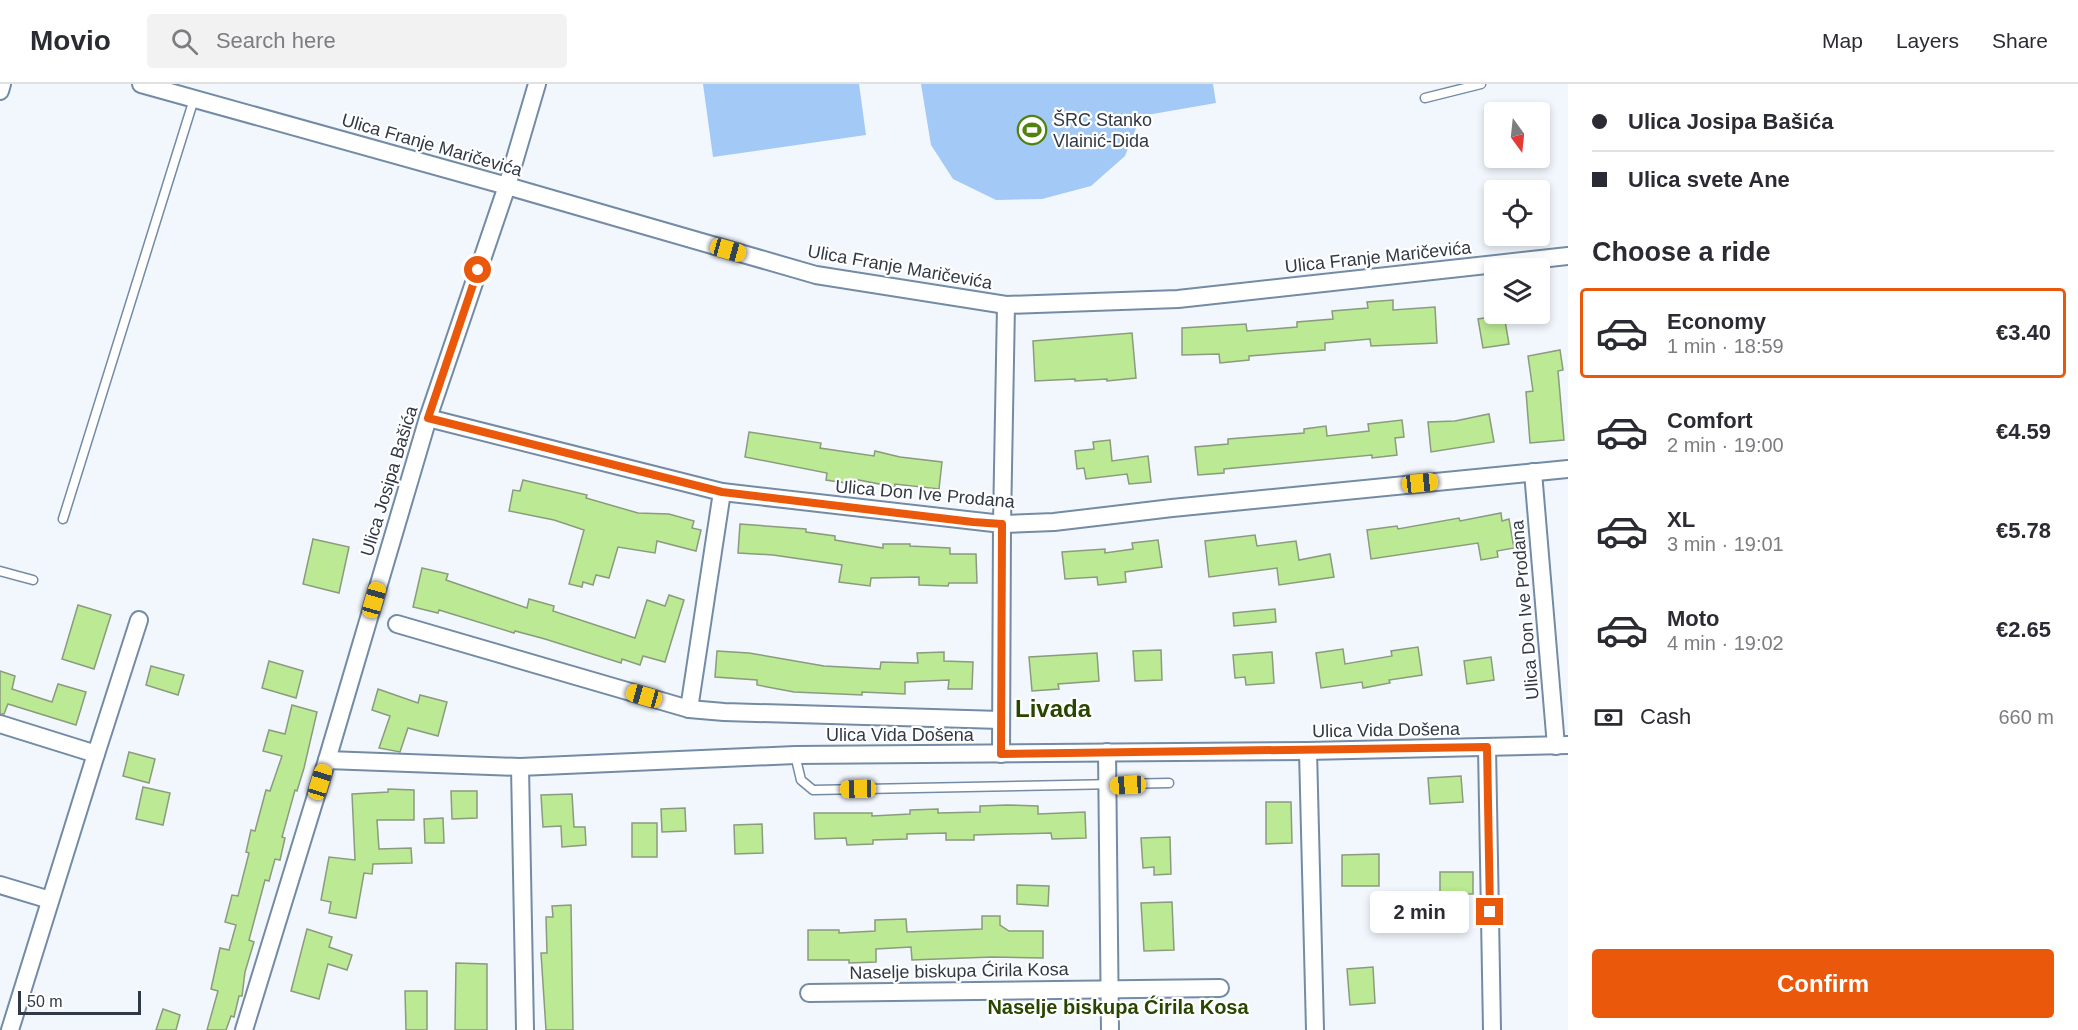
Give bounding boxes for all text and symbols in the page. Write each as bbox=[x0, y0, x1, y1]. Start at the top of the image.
search box bbox=[147, 14, 567, 68]
text: Movio bbox=[30, 25, 111, 56]
icon: search bbox=[168, 25, 201, 58]
text: Search here bbox=[216, 28, 336, 53]
text: Map bbox=[1822, 29, 1863, 52]
text: Layers bbox=[1896, 29, 1959, 52]
text: Share bbox=[1992, 29, 2048, 52]
north arrow bbox=[1484, 102, 1550, 168]
map controls bbox=[1484, 102, 1550, 324]
place label: ŠRC Stanko Vlainić-Dida bbox=[1053, 109, 1152, 151]
text: Ulica Josipa Bašića bbox=[1628, 109, 1833, 134]
street label: Ulica Franje Maričevića bbox=[339, 110, 526, 181]
sports icon: ŠRC Stanko Vlainić-Dida bbox=[1016, 114, 1048, 146]
text: Ulica svete Ane bbox=[1628, 167, 1790, 192]
button: locate bbox=[1484, 180, 1550, 246]
car bbox=[708, 236, 748, 264]
street label: Ulica Franje Maričevića bbox=[1284, 237, 1473, 277]
text: Choose a ride bbox=[1592, 237, 1771, 267]
street label: Ulica Franje Maričevića bbox=[806, 241, 995, 293]
route start bbox=[464, 256, 491, 283]
button: layers bbox=[1484, 258, 1550, 324]
icon: car bbox=[1595, 306, 1649, 360]
text: Economy bbox=[1667, 309, 1766, 334]
text: €3.40 bbox=[1996, 320, 2051, 345]
text: 1 min · 18:59 bbox=[1667, 335, 1784, 357]
street label: Ulica Josipa Bašića bbox=[357, 403, 422, 559]
icon: car bbox=[1595, 405, 1649, 459]
text: Comfort bbox=[1667, 408, 1753, 433]
text: €4.59 bbox=[1996, 419, 2051, 444]
text: 2 min · 19:00 bbox=[1667, 434, 1784, 456]
car bbox=[1401, 472, 1439, 494]
street label: Ulica Don Ive Prodana bbox=[834, 476, 1017, 512]
icon: car bbox=[1595, 504, 1649, 558]
text: XL bbox=[1667, 507, 1695, 532]
street label: Ulica Don Ive Prodana bbox=[1507, 518, 1543, 701]
text: €5.78 bbox=[1996, 518, 2051, 543]
text: 3 min · 19:01 bbox=[1667, 533, 1784, 555]
car bbox=[360, 580, 388, 620]
icon: car bbox=[1595, 603, 1649, 657]
text: Moto bbox=[1667, 606, 1720, 631]
text: €2.65 bbox=[1996, 617, 2051, 642]
text: 4 min · 19:02 bbox=[1667, 632, 1784, 654]
car bbox=[624, 682, 664, 710]
district label: Livada bbox=[1015, 695, 1092, 722]
icon: cash bbox=[1592, 701, 1625, 734]
text: Cash bbox=[1640, 704, 1691, 729]
text: 660 m bbox=[1998, 706, 2054, 728]
street label: Ulica Vida Došena bbox=[1312, 719, 1461, 741]
street label: Ulica Vida Došena bbox=[826, 725, 975, 745]
car bbox=[306, 762, 334, 802]
car bbox=[1110, 775, 1146, 795]
car bbox=[840, 780, 876, 798]
callout: 2 min bbox=[1370, 891, 1469, 933]
route end bbox=[1476, 898, 1503, 925]
text: 2 min bbox=[1393, 901, 1446, 923]
button: Confirm bbox=[1592, 949, 2054, 1018]
street label: Naselje biskupa Ćirila Kosa bbox=[849, 958, 1070, 983]
scale bar bbox=[18, 988, 141, 1016]
text: 50 m bbox=[27, 993, 63, 1010]
district label: Naselje biskupa Ćirila Kosa bbox=[987, 995, 1249, 1018]

